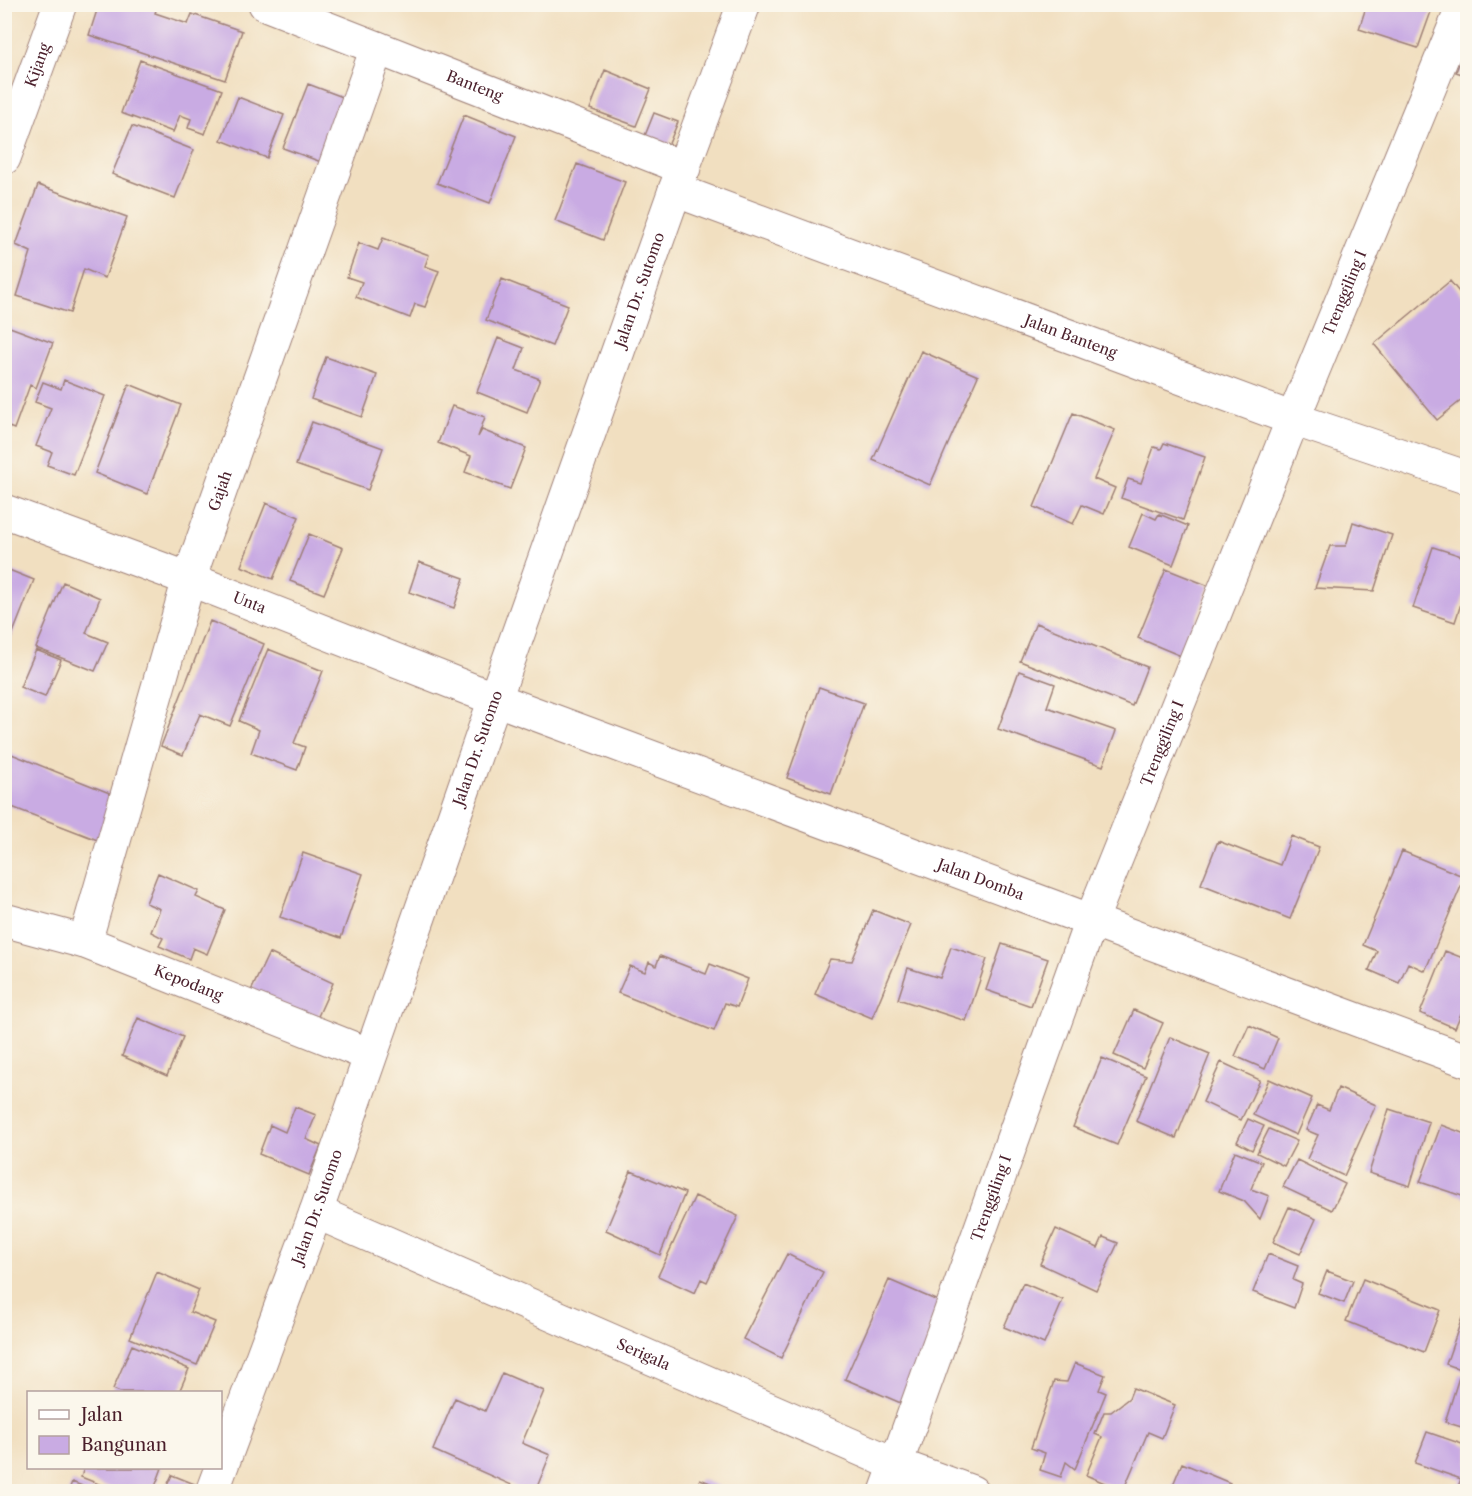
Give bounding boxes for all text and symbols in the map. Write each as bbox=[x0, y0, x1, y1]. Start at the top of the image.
street label: Kijang bbox=[21, 40, 54, 90]
street label: Banteng bbox=[444, 66, 506, 105]
street label: Jalan Dr. Sutomo bbox=[609, 230, 668, 352]
street label: Trenggiling I bbox=[1318, 247, 1370, 338]
street label: Jalan Banteng bbox=[1020, 310, 1120, 362]
street label: Gajah bbox=[204, 467, 236, 514]
street label: Unta bbox=[230, 587, 269, 617]
street label: Jalan Dr. Sutomo bbox=[448, 688, 506, 810]
street label: Trenggiling I bbox=[1136, 698, 1188, 789]
street label: Jalan Domba bbox=[933, 854, 1027, 904]
street label: Kepodang bbox=[151, 960, 226, 1005]
street label: Jalan Dr. Sutomo bbox=[287, 1147, 346, 1269]
street label: Trenggiling I bbox=[967, 1152, 1015, 1244]
street label: Serigala bbox=[614, 1334, 673, 1374]
legend bbox=[27, 1391, 222, 1469]
text: Jalan bbox=[78, 1404, 123, 1426]
text: Bangunan bbox=[81, 1434, 167, 1456]

